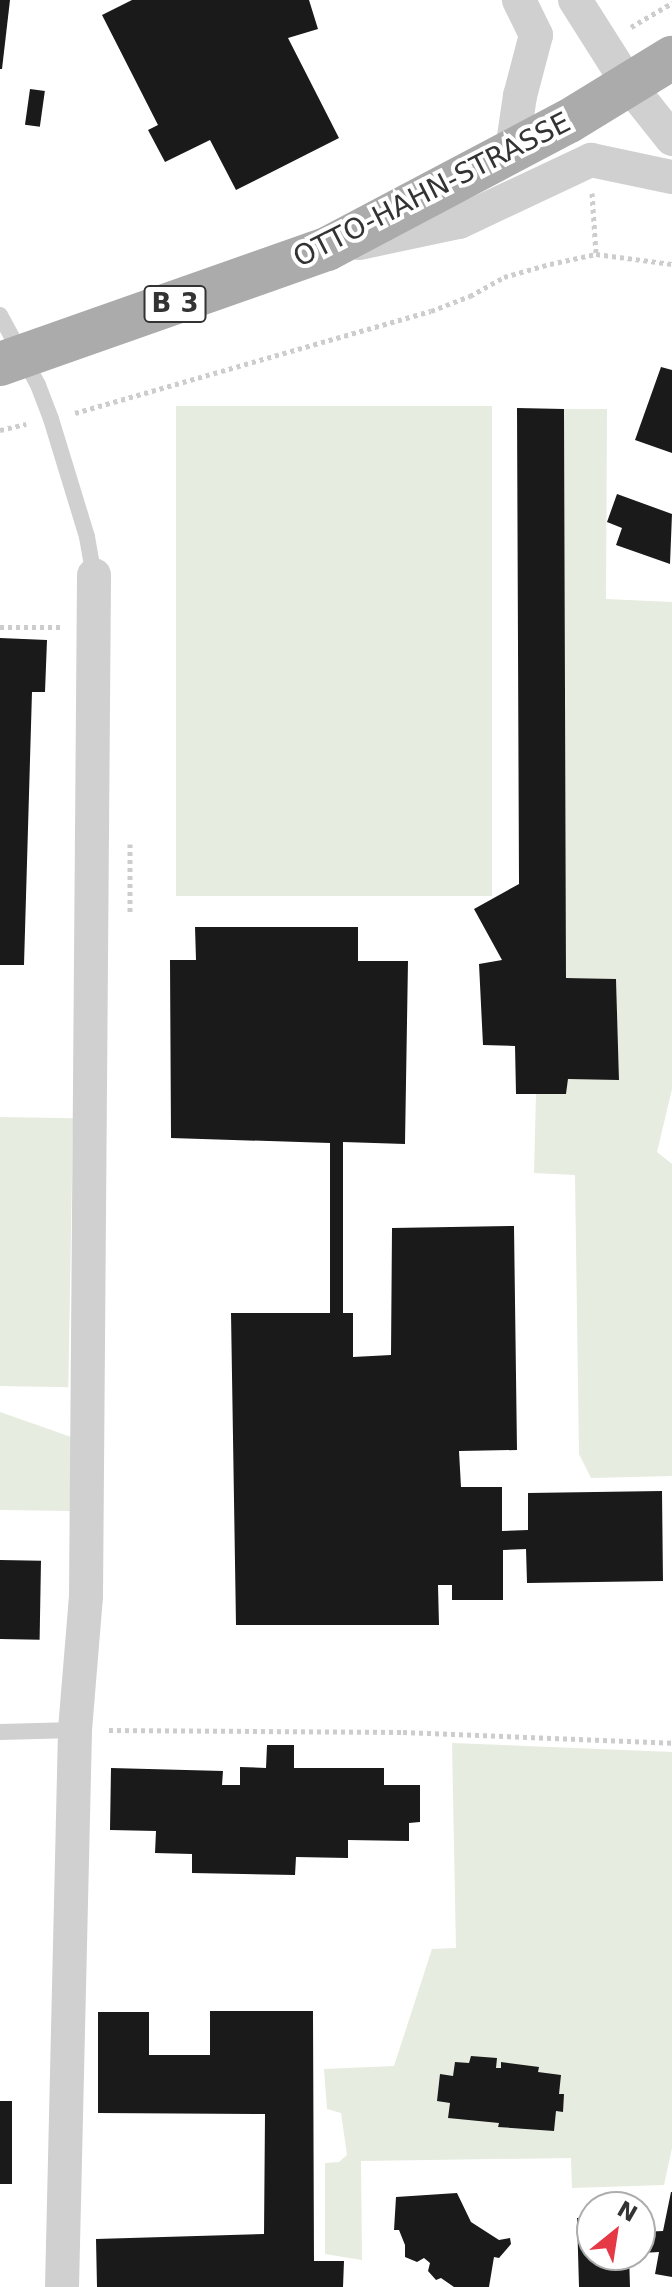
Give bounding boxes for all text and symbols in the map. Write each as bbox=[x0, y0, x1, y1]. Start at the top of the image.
street label: OTTO-HAHN-STRASSE bbox=[288, 105, 576, 275]
road number: B 3 bbox=[143, 282, 207, 326]
north arrow bbox=[576, 2191, 656, 2271]
text: N bbox=[613, 2196, 641, 2227]

